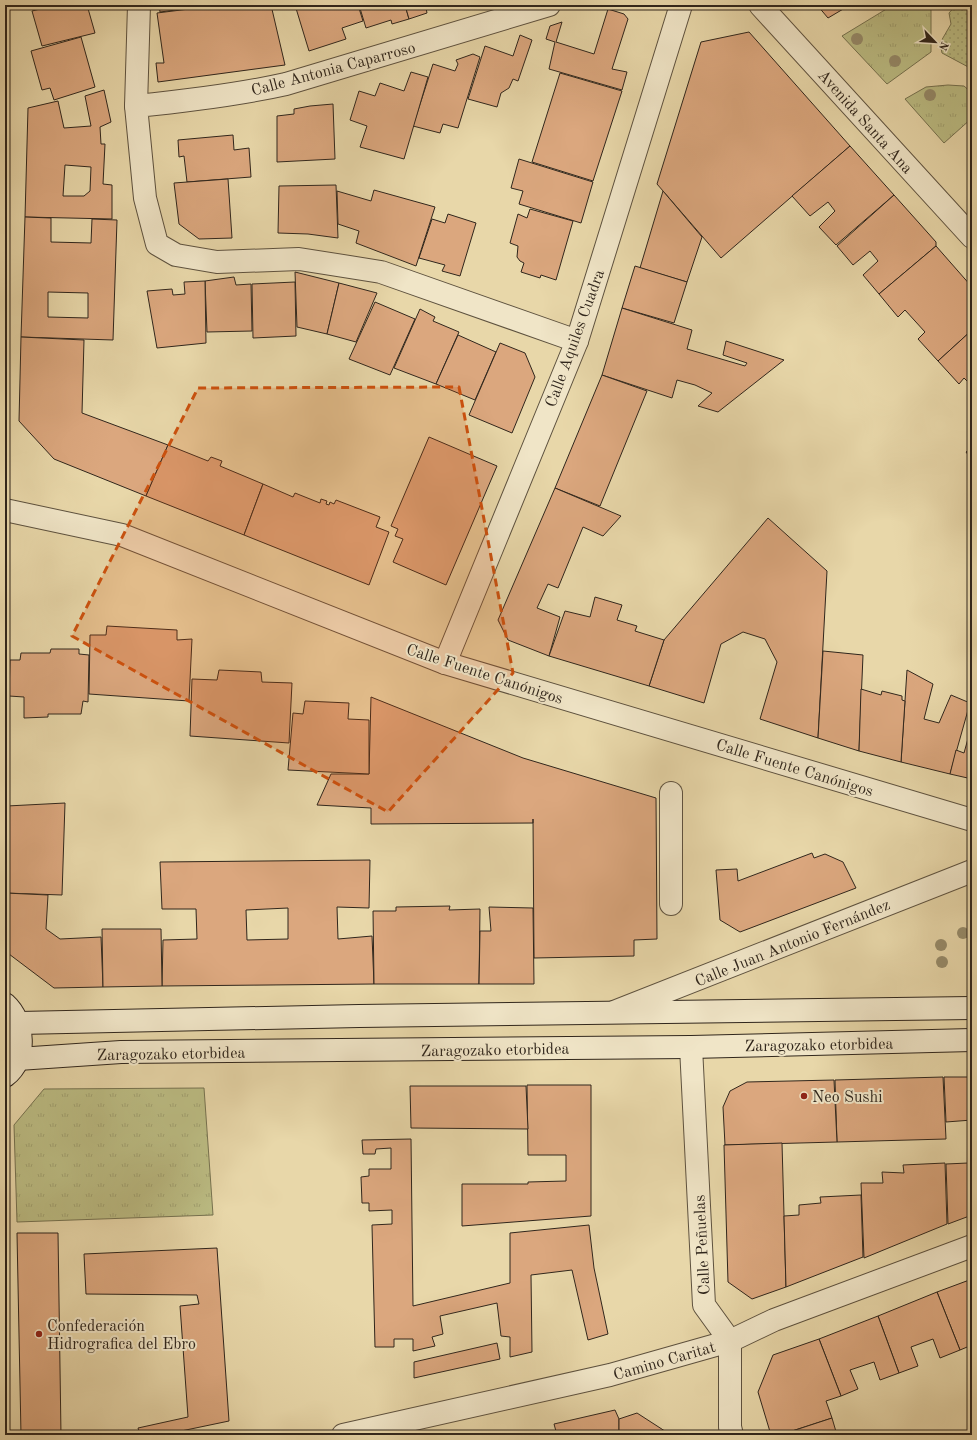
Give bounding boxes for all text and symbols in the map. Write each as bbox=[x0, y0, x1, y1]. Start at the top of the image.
north arrow bbox=[915, 22, 955, 62]
text: N bbox=[936, 39, 949, 52]
street label: Calle Antonia Caparroso bbox=[250, 40, 418, 100]
street label: Avenida Santa Ana bbox=[814, 67, 915, 177]
street label: Calle Aquiles Cuadra bbox=[544, 268, 608, 410]
street label: Calle Fuente Canónigos bbox=[404, 642, 565, 708]
street label: Calle Fuente Canónigos bbox=[714, 737, 875, 800]
street label: Calle Juan Antonio Fernández bbox=[693, 897, 892, 990]
street label: Zaragozako etorbidea bbox=[745, 1037, 894, 1055]
street label: Zaragozako etorbidea bbox=[421, 1042, 570, 1060]
street label: Zaragozako etorbidea bbox=[97, 1046, 246, 1064]
place label: Neo Sushi bbox=[812, 1090, 883, 1106]
marker: Neo Sushi bbox=[799, 1091, 809, 1101]
street label: Calle Peñuelas bbox=[692, 1194, 714, 1295]
place label: Confederación Hidrografica del Ebro bbox=[47, 1319, 196, 1353]
marker: Confederación Hidrografica del Ebro bbox=[34, 1329, 44, 1339]
street label: Camino Caritat bbox=[612, 1340, 718, 1384]

